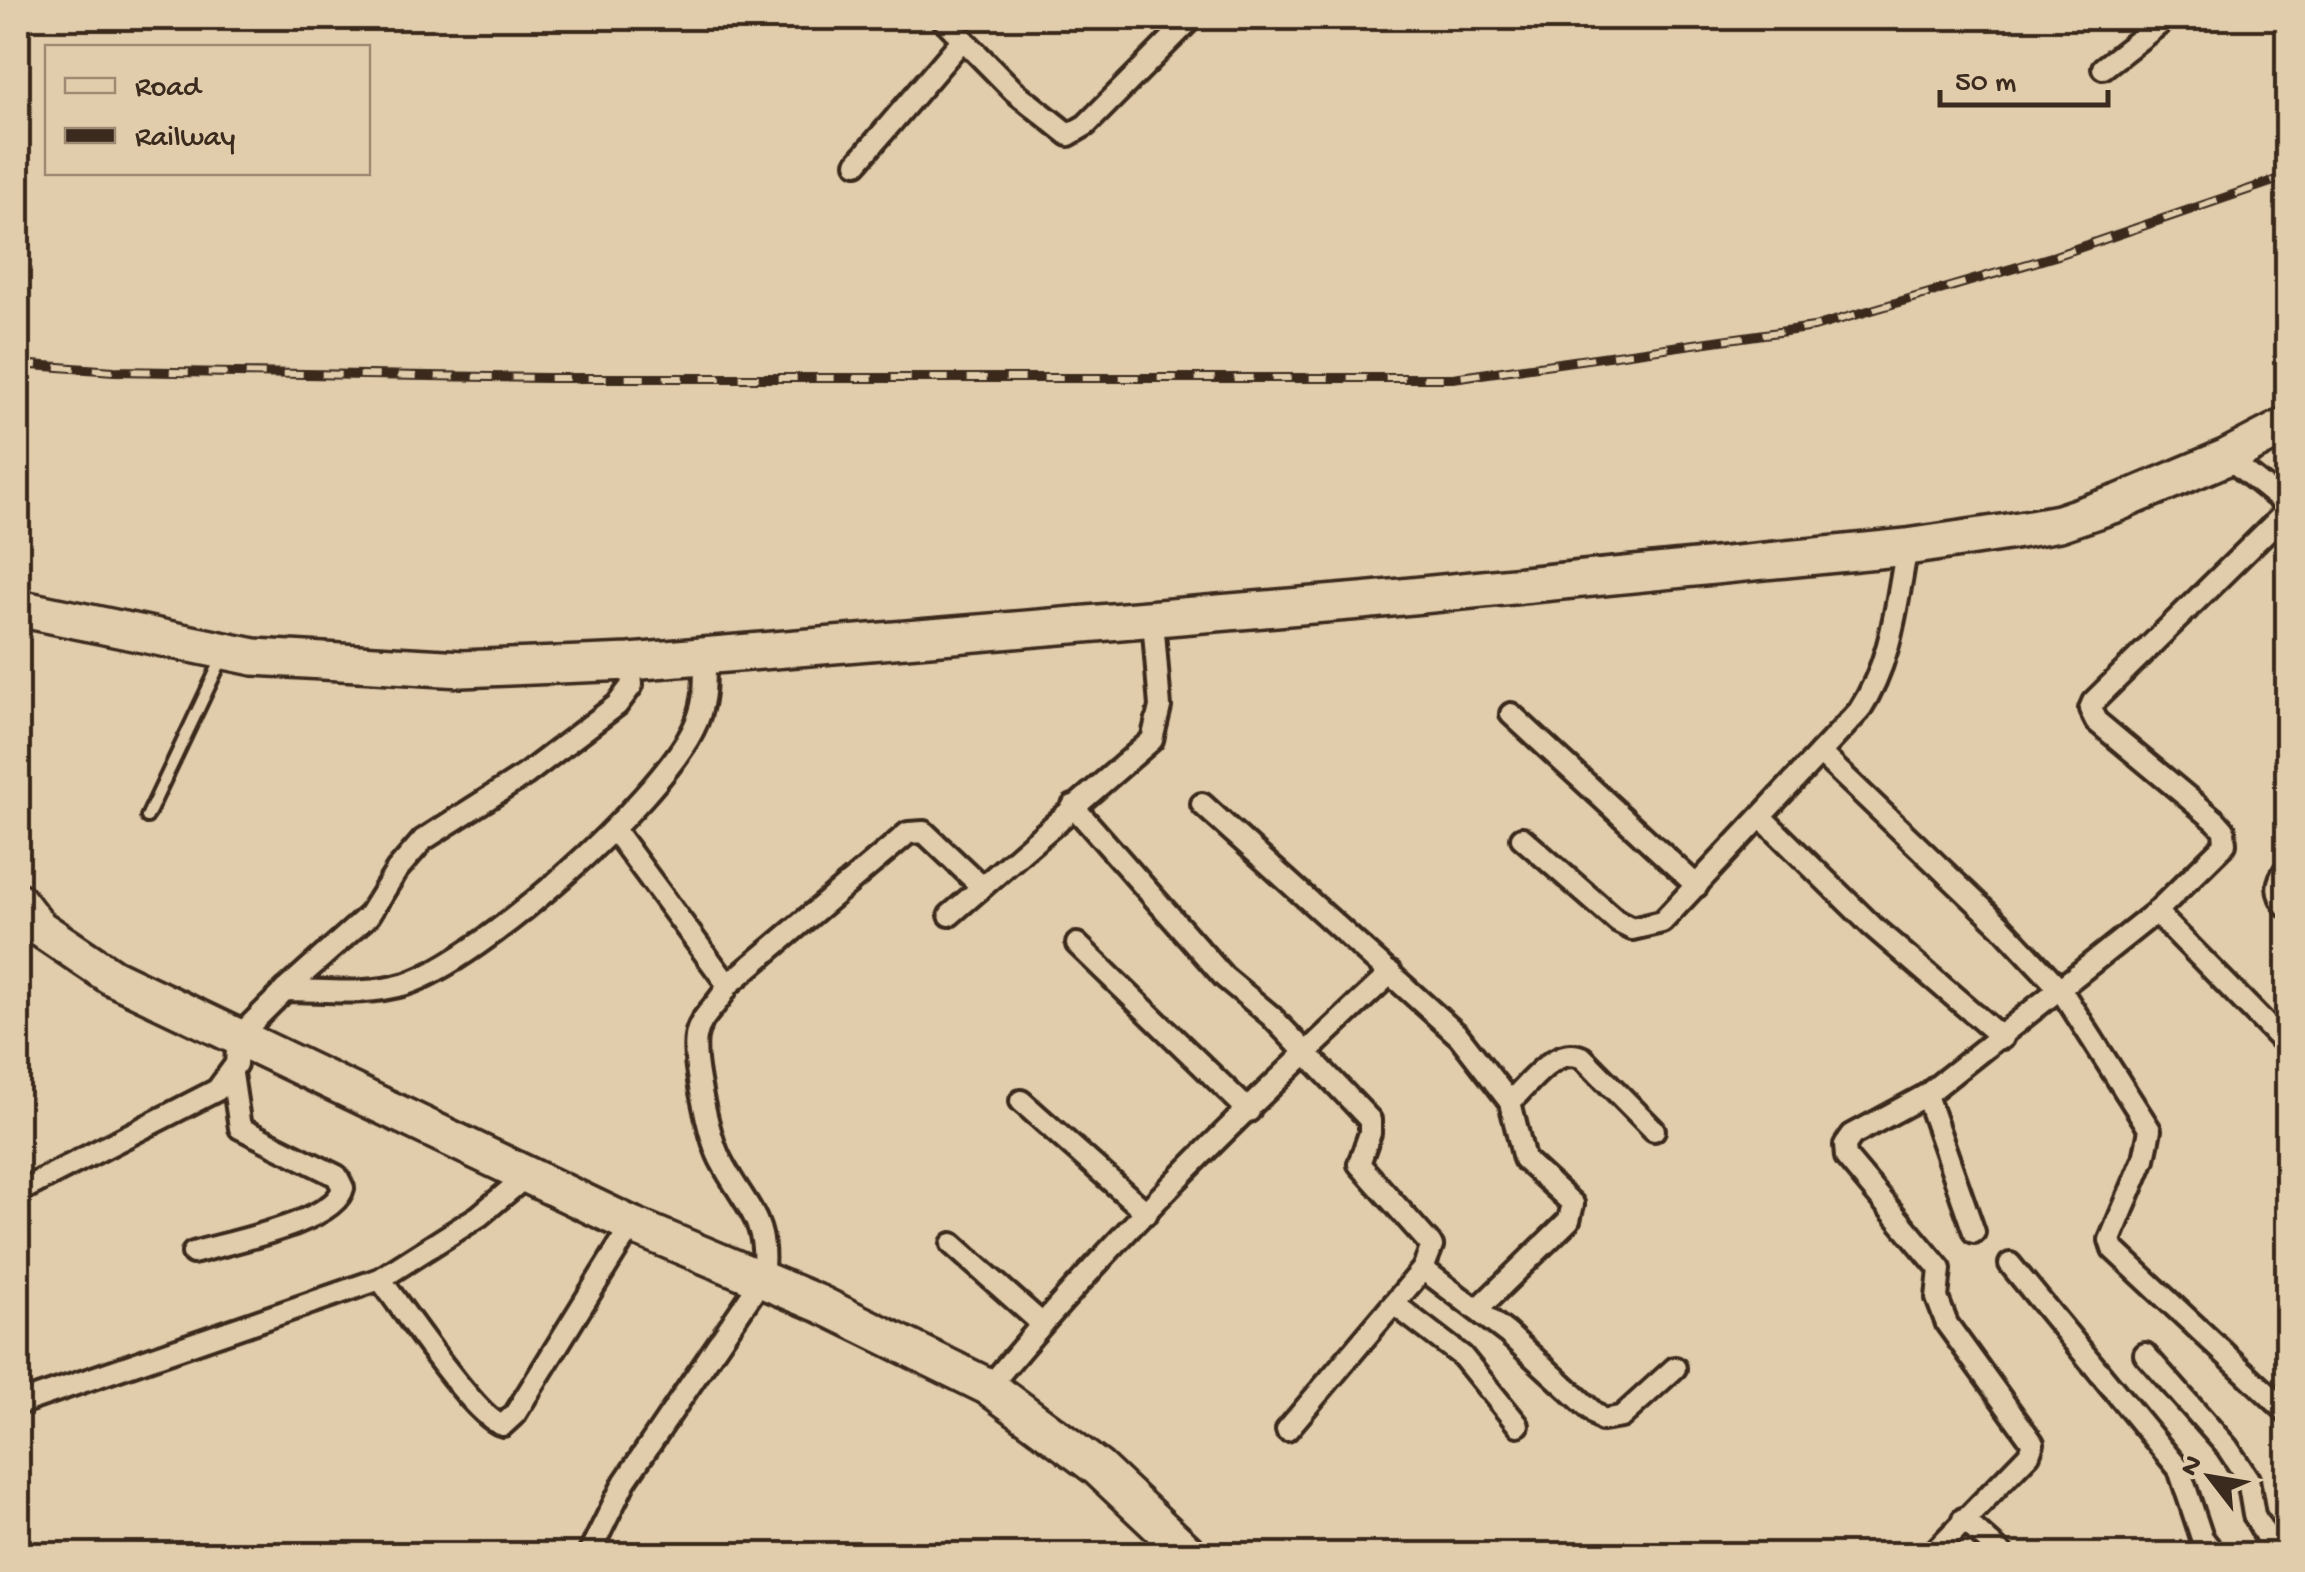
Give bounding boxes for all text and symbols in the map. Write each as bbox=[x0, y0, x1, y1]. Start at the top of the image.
legend bbox=[45, 45, 370, 175]
scale bar bbox=[1940, 45, 2108, 107]
text: 50 m bbox=[1955, 67, 2016, 102]
text: Road bbox=[135, 72, 203, 107]
text: Railway bbox=[135, 122, 235, 157]
north arrow bbox=[2160, 1427, 2260, 1527]
text: N bbox=[2174, 1450, 2211, 1483]

